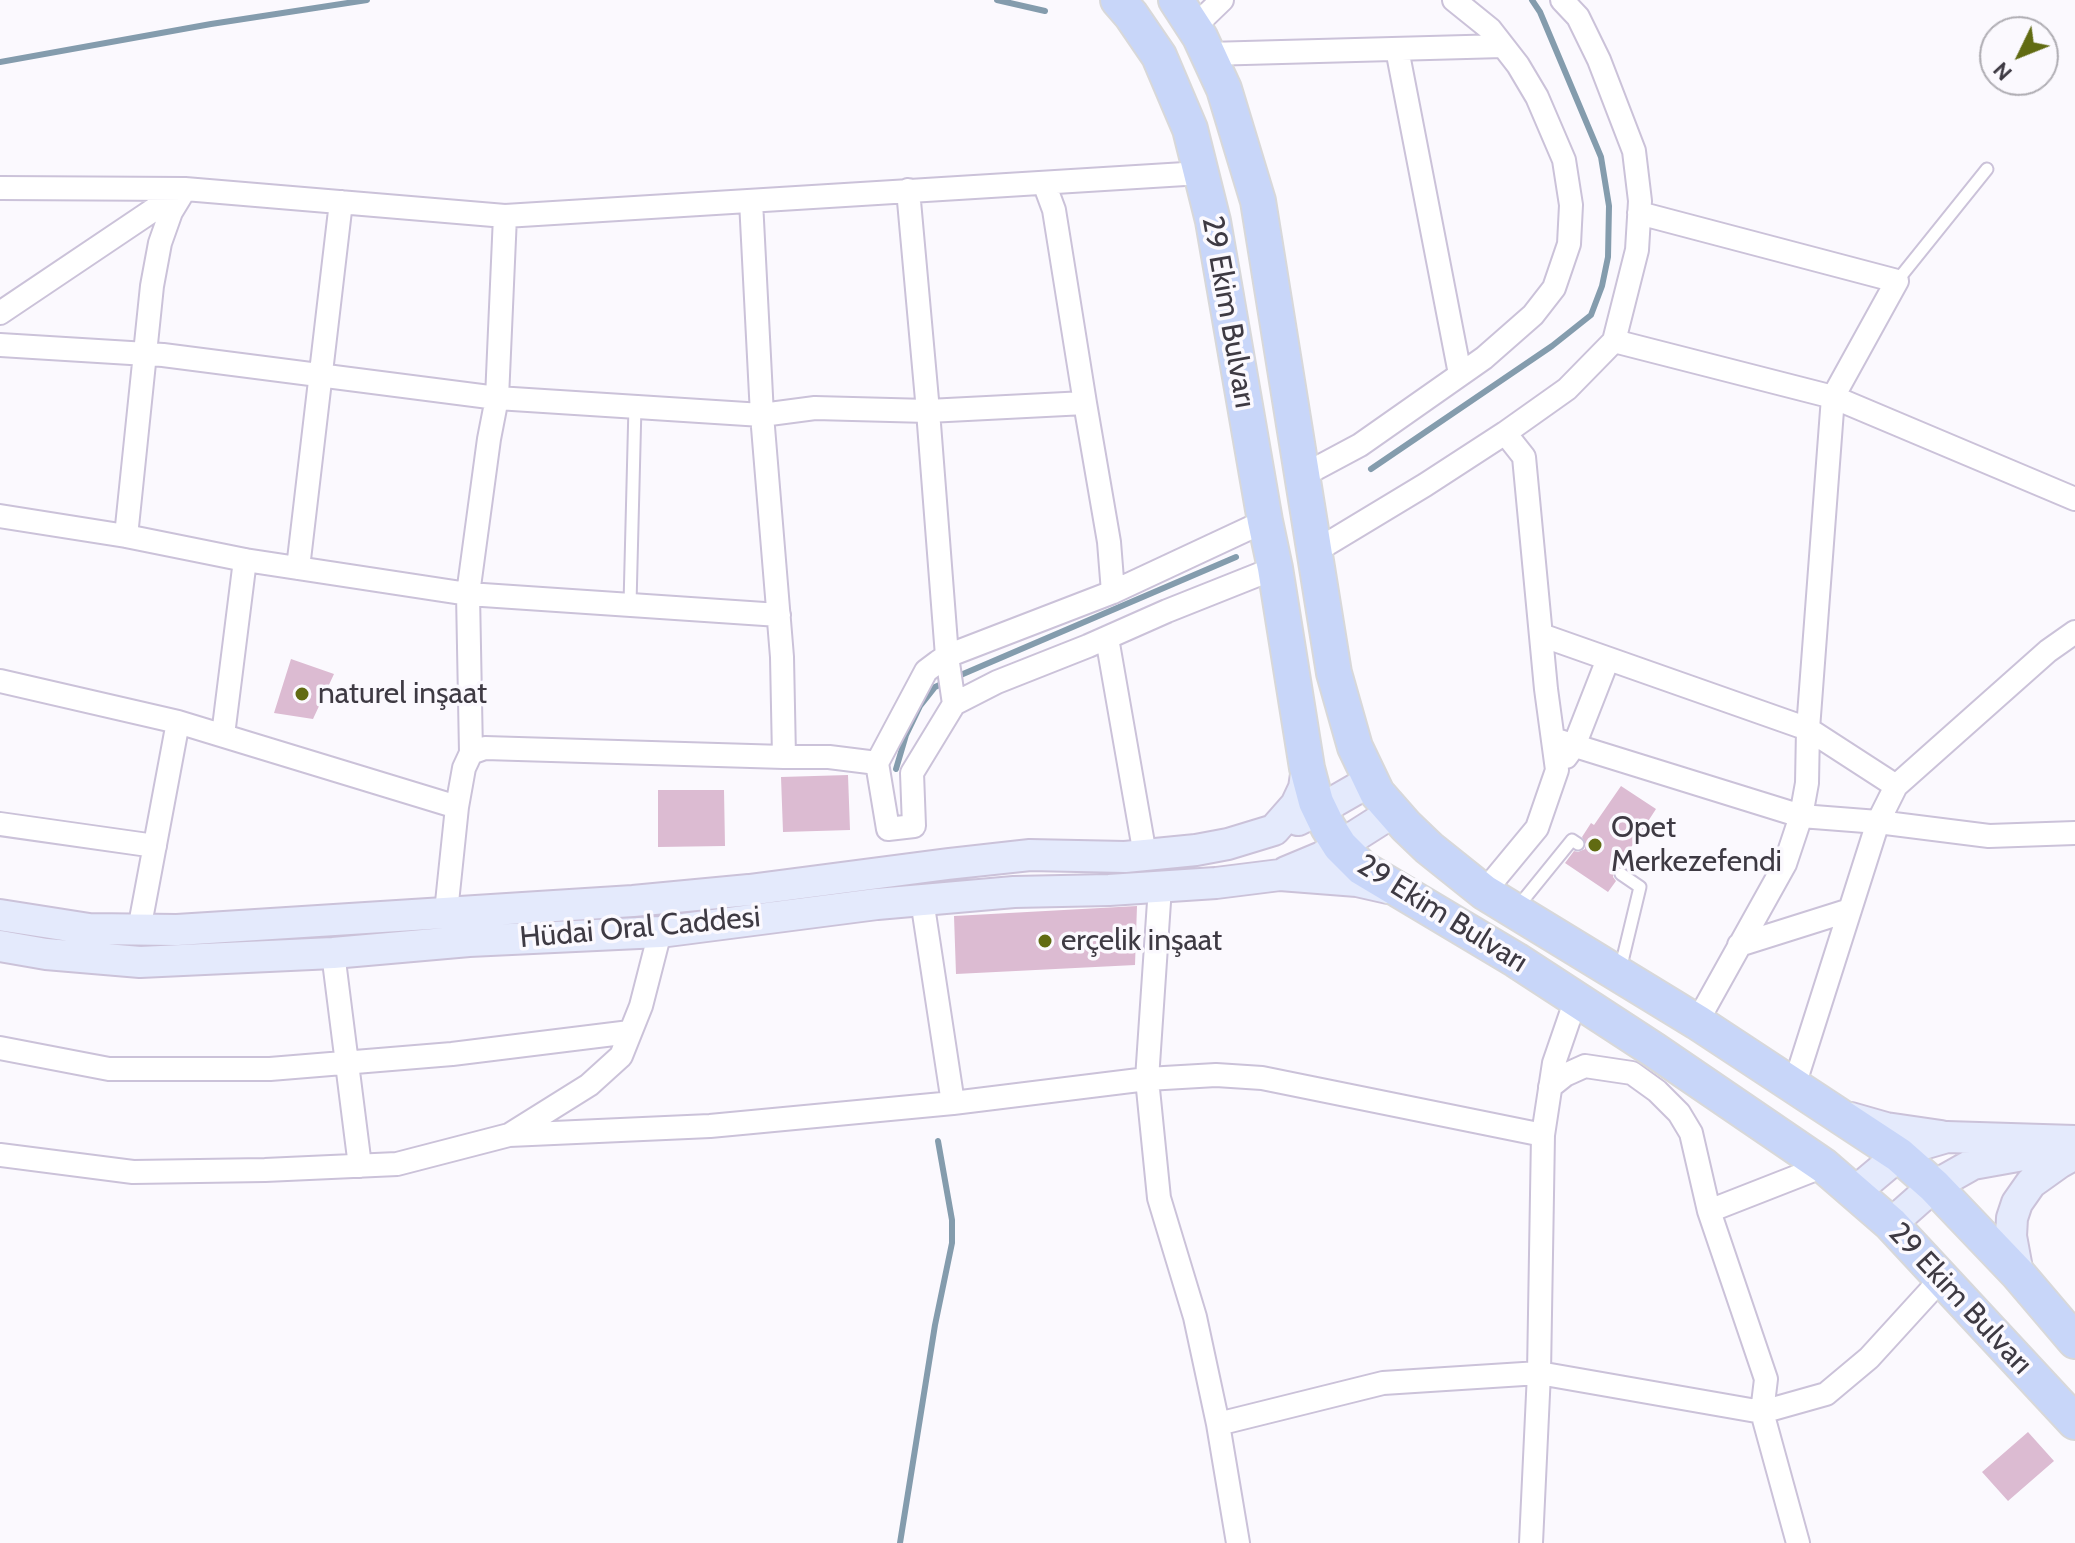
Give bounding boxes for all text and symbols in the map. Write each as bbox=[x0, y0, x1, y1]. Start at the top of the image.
north arrow bbox=[1979, 16, 2059, 96]
text: N bbox=[1987, 56, 2018, 86]
street label: 29 Ekim Bulvarı bbox=[1193, 213, 1263, 411]
place label: naturel inşaat bbox=[318, 676, 487, 712]
marker: naturel inşaat bbox=[293, 685, 311, 703]
place label: Opet Merkezefendi bbox=[1611, 810, 1782, 880]
marker: Opet Merkezefendi bbox=[1586, 836, 1604, 854]
street label: 29 Ekim Bulvarı bbox=[1350, 847, 1534, 981]
street label: Hüdai Oral Caddesi bbox=[518, 900, 762, 956]
place label: erçelik inşaat bbox=[1061, 923, 1222, 959]
marker: erçelik inşaat bbox=[1036, 932, 1054, 950]
street label: 29 Ekim Bulvarı bbox=[1881, 1216, 2039, 1382]

